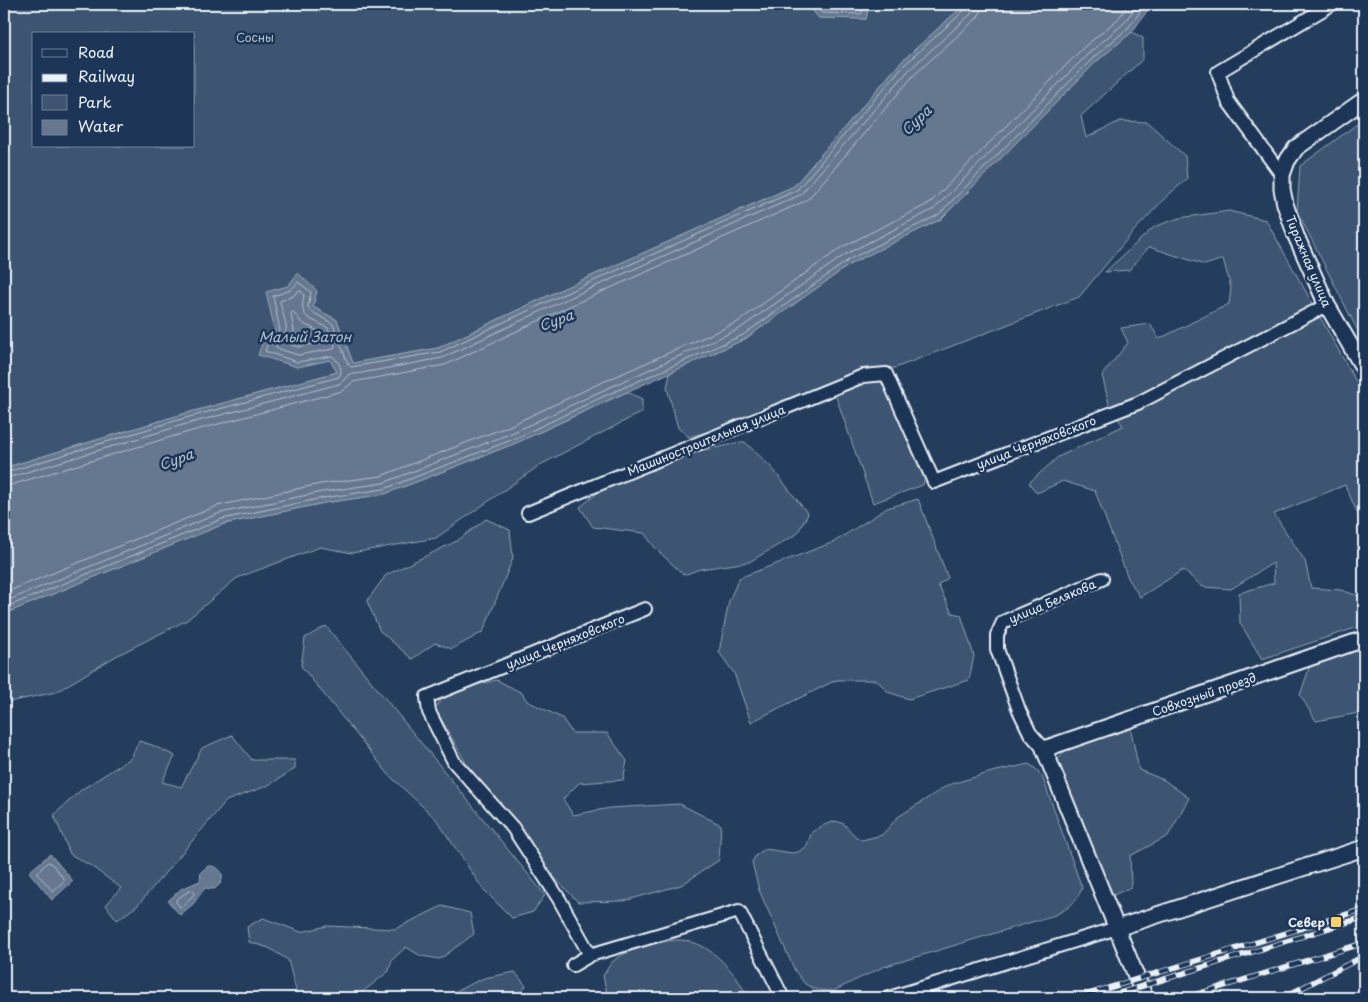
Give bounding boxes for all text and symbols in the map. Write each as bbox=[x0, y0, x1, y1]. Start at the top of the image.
park label: Сосны bbox=[236, 28, 274, 46]
legend bbox=[32, 32, 195, 148]
text: Road bbox=[78, 40, 114, 63]
text: Railway bbox=[78, 64, 135, 87]
text: Park bbox=[78, 90, 112, 113]
water label: Сура bbox=[896, 99, 937, 140]
text: Water bbox=[78, 114, 123, 137]
street label: Тиражная улица bbox=[1282, 212, 1337, 310]
water label: Сура bbox=[536, 304, 577, 336]
water label: Малый Затон bbox=[259, 326, 352, 347]
street label: Машиностроительная улица bbox=[624, 400, 788, 480]
street label: улица Черняховского bbox=[974, 411, 1099, 473]
water label: Сура bbox=[156, 443, 197, 475]
street label: улица Белякова bbox=[1006, 574, 1099, 627]
street label: улица Черняховского bbox=[503, 609, 627, 673]
street label: Совхозный проезд bbox=[1149, 668, 1259, 720]
place label: Север bbox=[1288, 913, 1325, 931]
marker: Север bbox=[1329, 915, 1343, 929]

